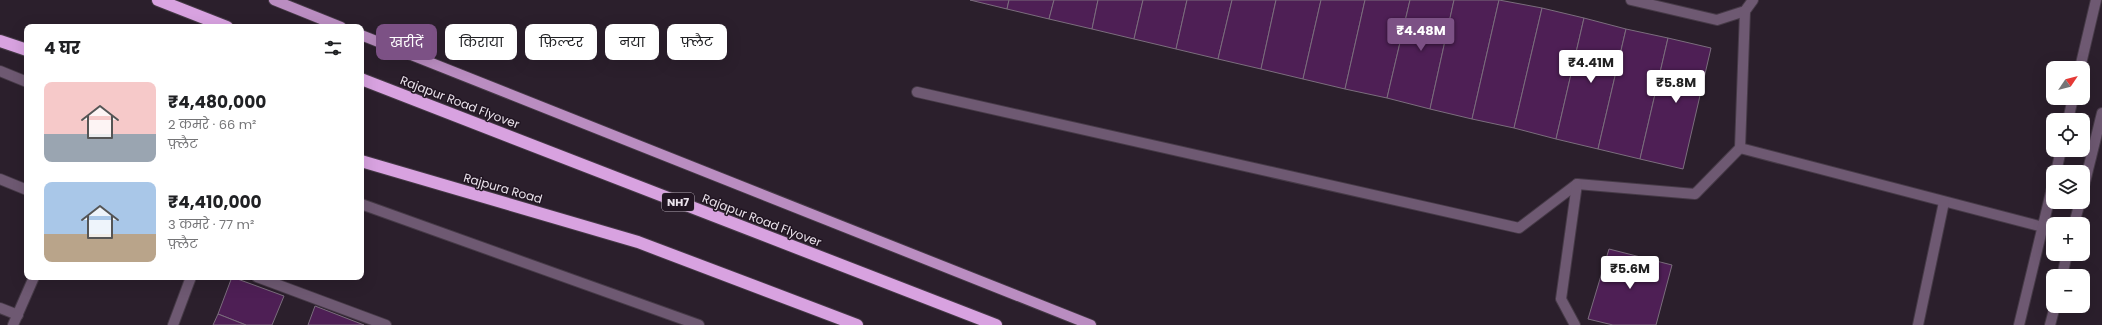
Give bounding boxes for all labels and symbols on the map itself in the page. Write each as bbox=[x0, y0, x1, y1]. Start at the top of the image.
pin: ₹4.48M bbox=[1388, 18, 1454, 52]
pin: ₹4.41M bbox=[1558, 50, 1624, 84]
north arrow bbox=[2046, 61, 2090, 105]
pin: ₹5.8M bbox=[1648, 70, 1704, 104]
street label: Rajapur Road Flyover bbox=[398, 71, 523, 133]
street label: Rajpura Road bbox=[462, 169, 544, 207]
street label: Rajapur Road Flyover bbox=[700, 189, 825, 251]
road number: NH7 bbox=[662, 193, 694, 211]
pin: ₹5.6M bbox=[1602, 256, 1658, 290]

